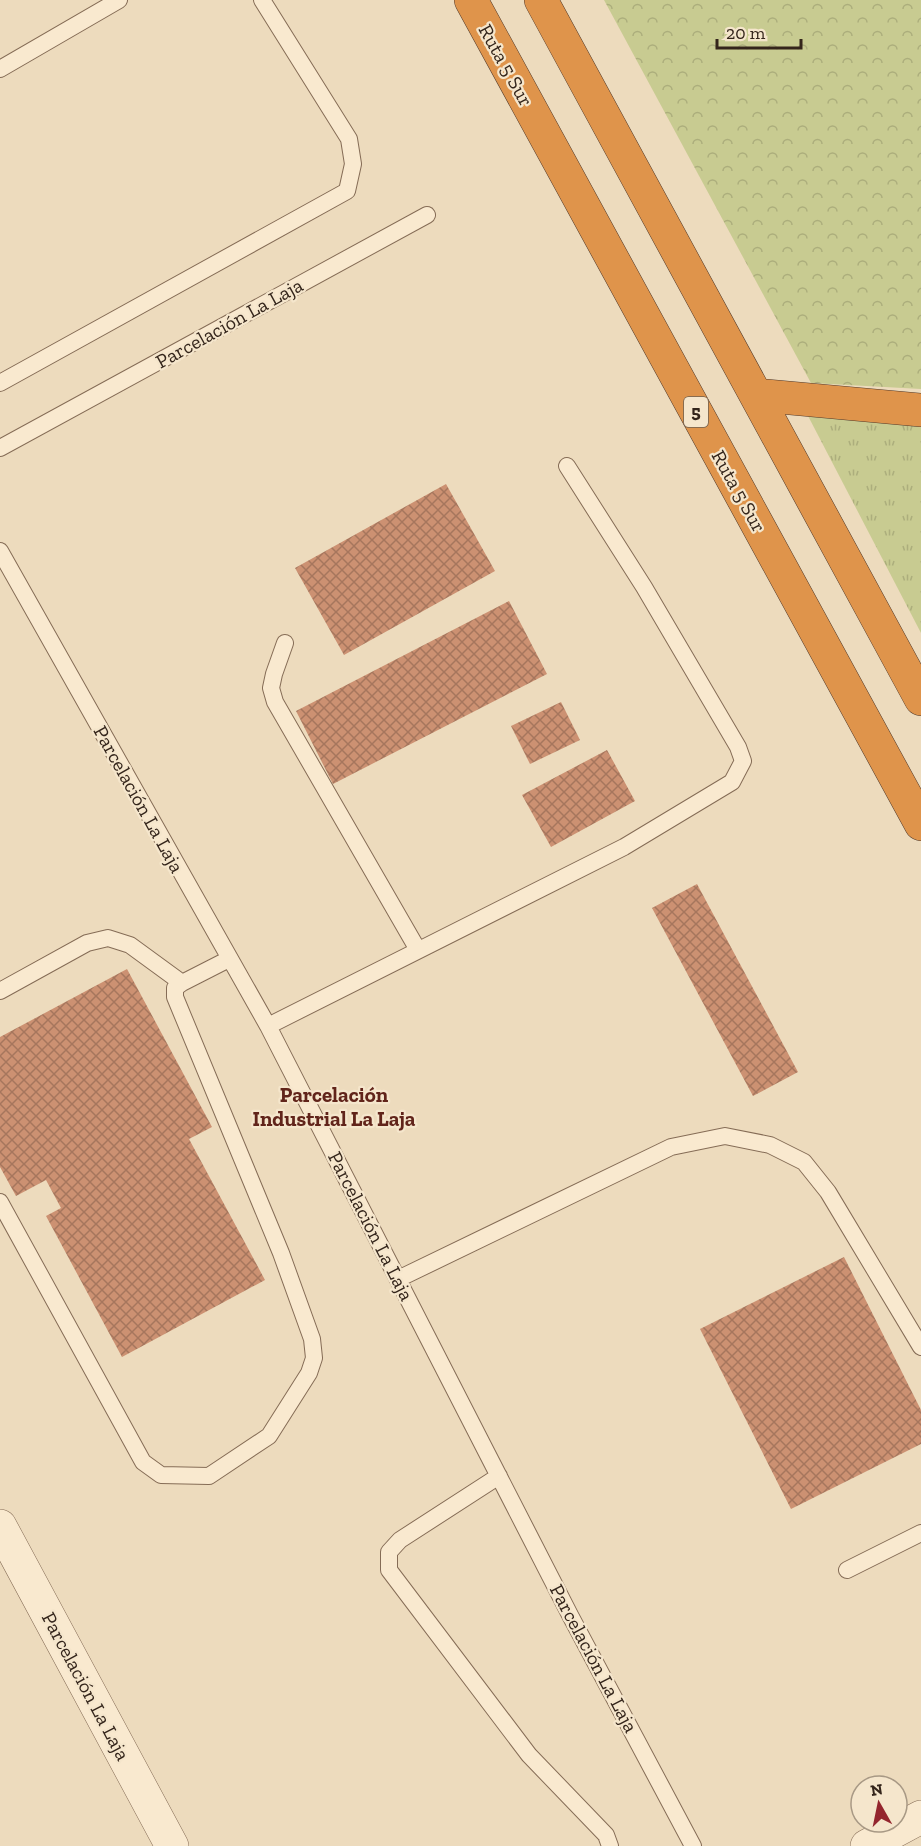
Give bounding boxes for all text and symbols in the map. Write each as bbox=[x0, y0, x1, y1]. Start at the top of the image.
scale bar bbox=[717, 12, 801, 50]
street label: Ruta 5 Sur bbox=[474, 20, 538, 110]
text: 20 m bbox=[726, 22, 766, 44]
street label: Parcelación La Laja bbox=[151, 272, 307, 373]
road number: 5 bbox=[684, 397, 708, 427]
street label: Ruta 5 Sur bbox=[707, 446, 771, 536]
street label: Parcelación La Laja bbox=[89, 721, 190, 877]
district label: Parcelación Industrial La Laja bbox=[253, 1082, 416, 1131]
street label: Parcelación La Laja bbox=[323, 1147, 419, 1305]
street label: Parcelación La Laja bbox=[545, 1580, 643, 1737]
street label: Parcelación La Laja bbox=[37, 1608, 135, 1765]
north arrow bbox=[849, 1774, 909, 1834]
text: N bbox=[869, 1779, 884, 1800]

